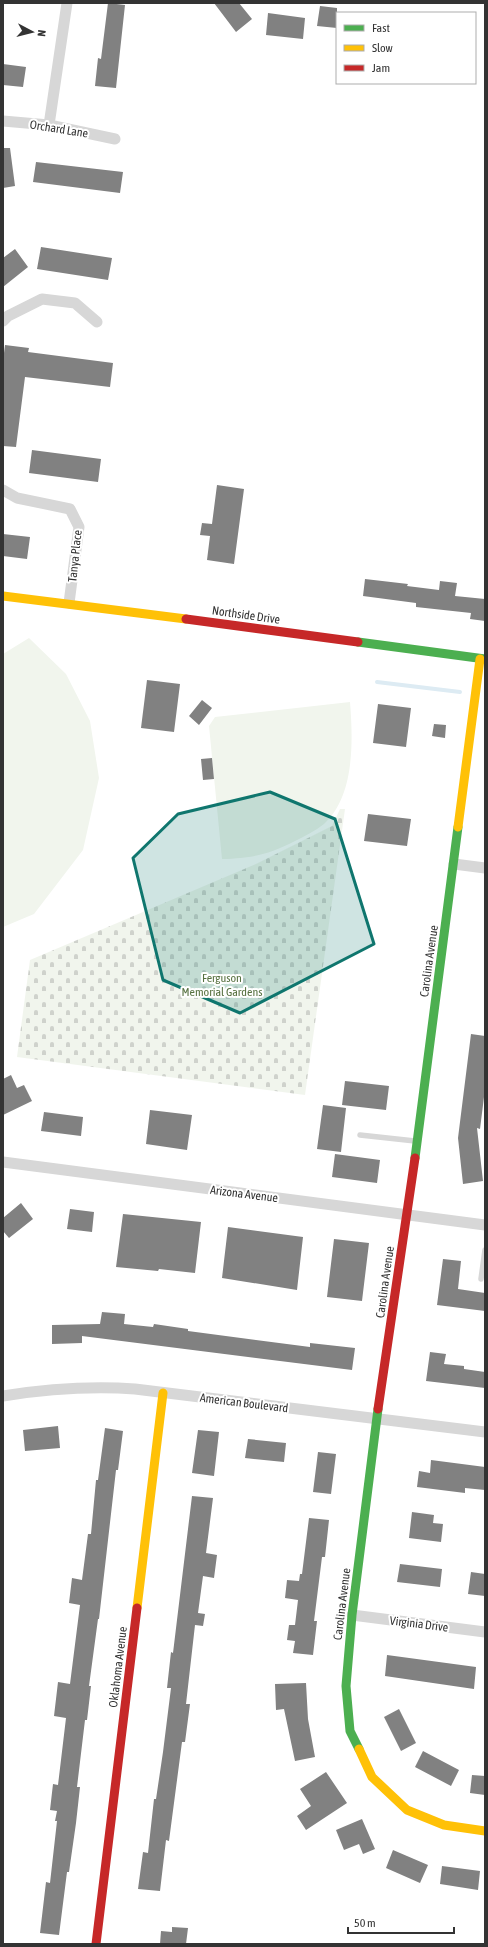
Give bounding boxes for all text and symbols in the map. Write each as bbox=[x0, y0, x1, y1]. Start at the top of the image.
north arrow bbox=[12, 12, 52, 52]
legend bbox=[336, 12, 476, 84]
text: Fast bbox=[372, 21, 390, 35]
text: N bbox=[36, 29, 48, 37]
text: Slow bbox=[372, 41, 393, 55]
text: Jam bbox=[372, 61, 390, 75]
street label: Orchard Lane bbox=[29, 117, 89, 141]
street label: Tanya Place bbox=[65, 529, 85, 583]
street label: Northside Drive bbox=[211, 603, 281, 627]
street label: Carolina Avenue bbox=[417, 924, 441, 998]
park label: Ferguson Memorial Gardens bbox=[181, 971, 263, 999]
street label: Arizona Avenue bbox=[209, 1183, 279, 1205]
street label: Carolina Avenue bbox=[373, 1245, 397, 1319]
street label: American Boulevard bbox=[199, 1391, 289, 1415]
street label: Carolina Avenue bbox=[331, 1567, 353, 1641]
street label: Virginia Drive bbox=[389, 1613, 449, 1635]
street label: Oklahoma Avenue bbox=[106, 1626, 130, 1708]
scale bar bbox=[348, 1909, 454, 1935]
text: 50 m bbox=[354, 1916, 376, 1930]

